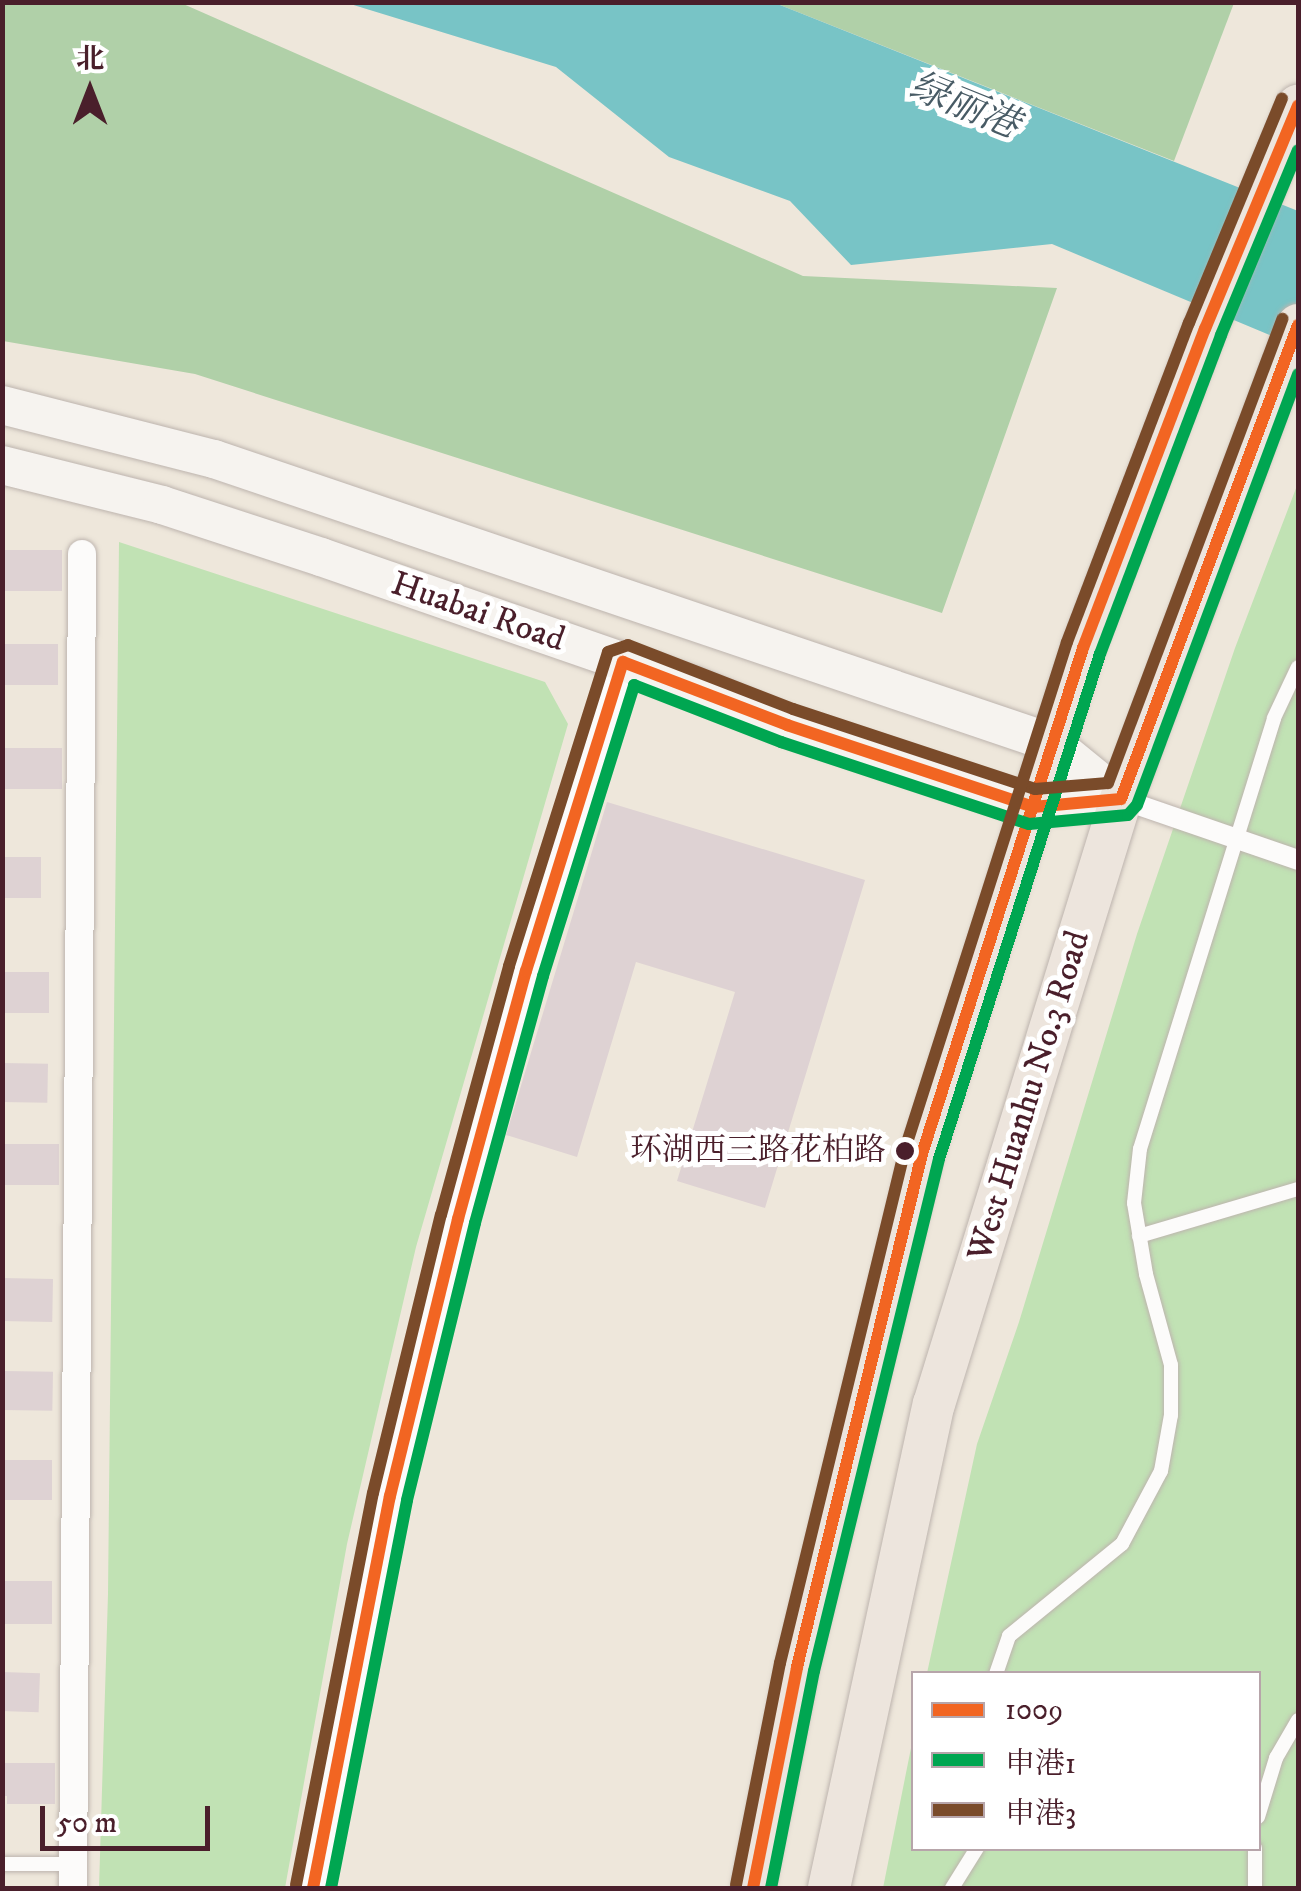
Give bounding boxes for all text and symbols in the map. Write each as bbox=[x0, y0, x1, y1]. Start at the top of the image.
north arrow bbox=[40, 40, 140, 140]
text: 北 bbox=[76, 42, 104, 77]
water label: 绿丽港 bbox=[903, 65, 1025, 149]
street label: Huabai Road bbox=[386, 563, 570, 661]
street label: West Huanhu No.3 Road bbox=[959, 926, 1099, 1266]
place label: 环湖西三路花柏路 bbox=[630, 1132, 886, 1170]
marker: 环湖西三路花柏路 bbox=[895, 1141, 915, 1161]
legend bbox=[911, 1671, 1261, 1851]
text: 1009 bbox=[1005, 1692, 1063, 1729]
text: 申港1 bbox=[1005, 1746, 1076, 1783]
scale bar bbox=[45, 1786, 215, 1848]
text: 申港3 bbox=[1005, 1796, 1076, 1833]
text: 50 m bbox=[57, 1805, 117, 1842]

